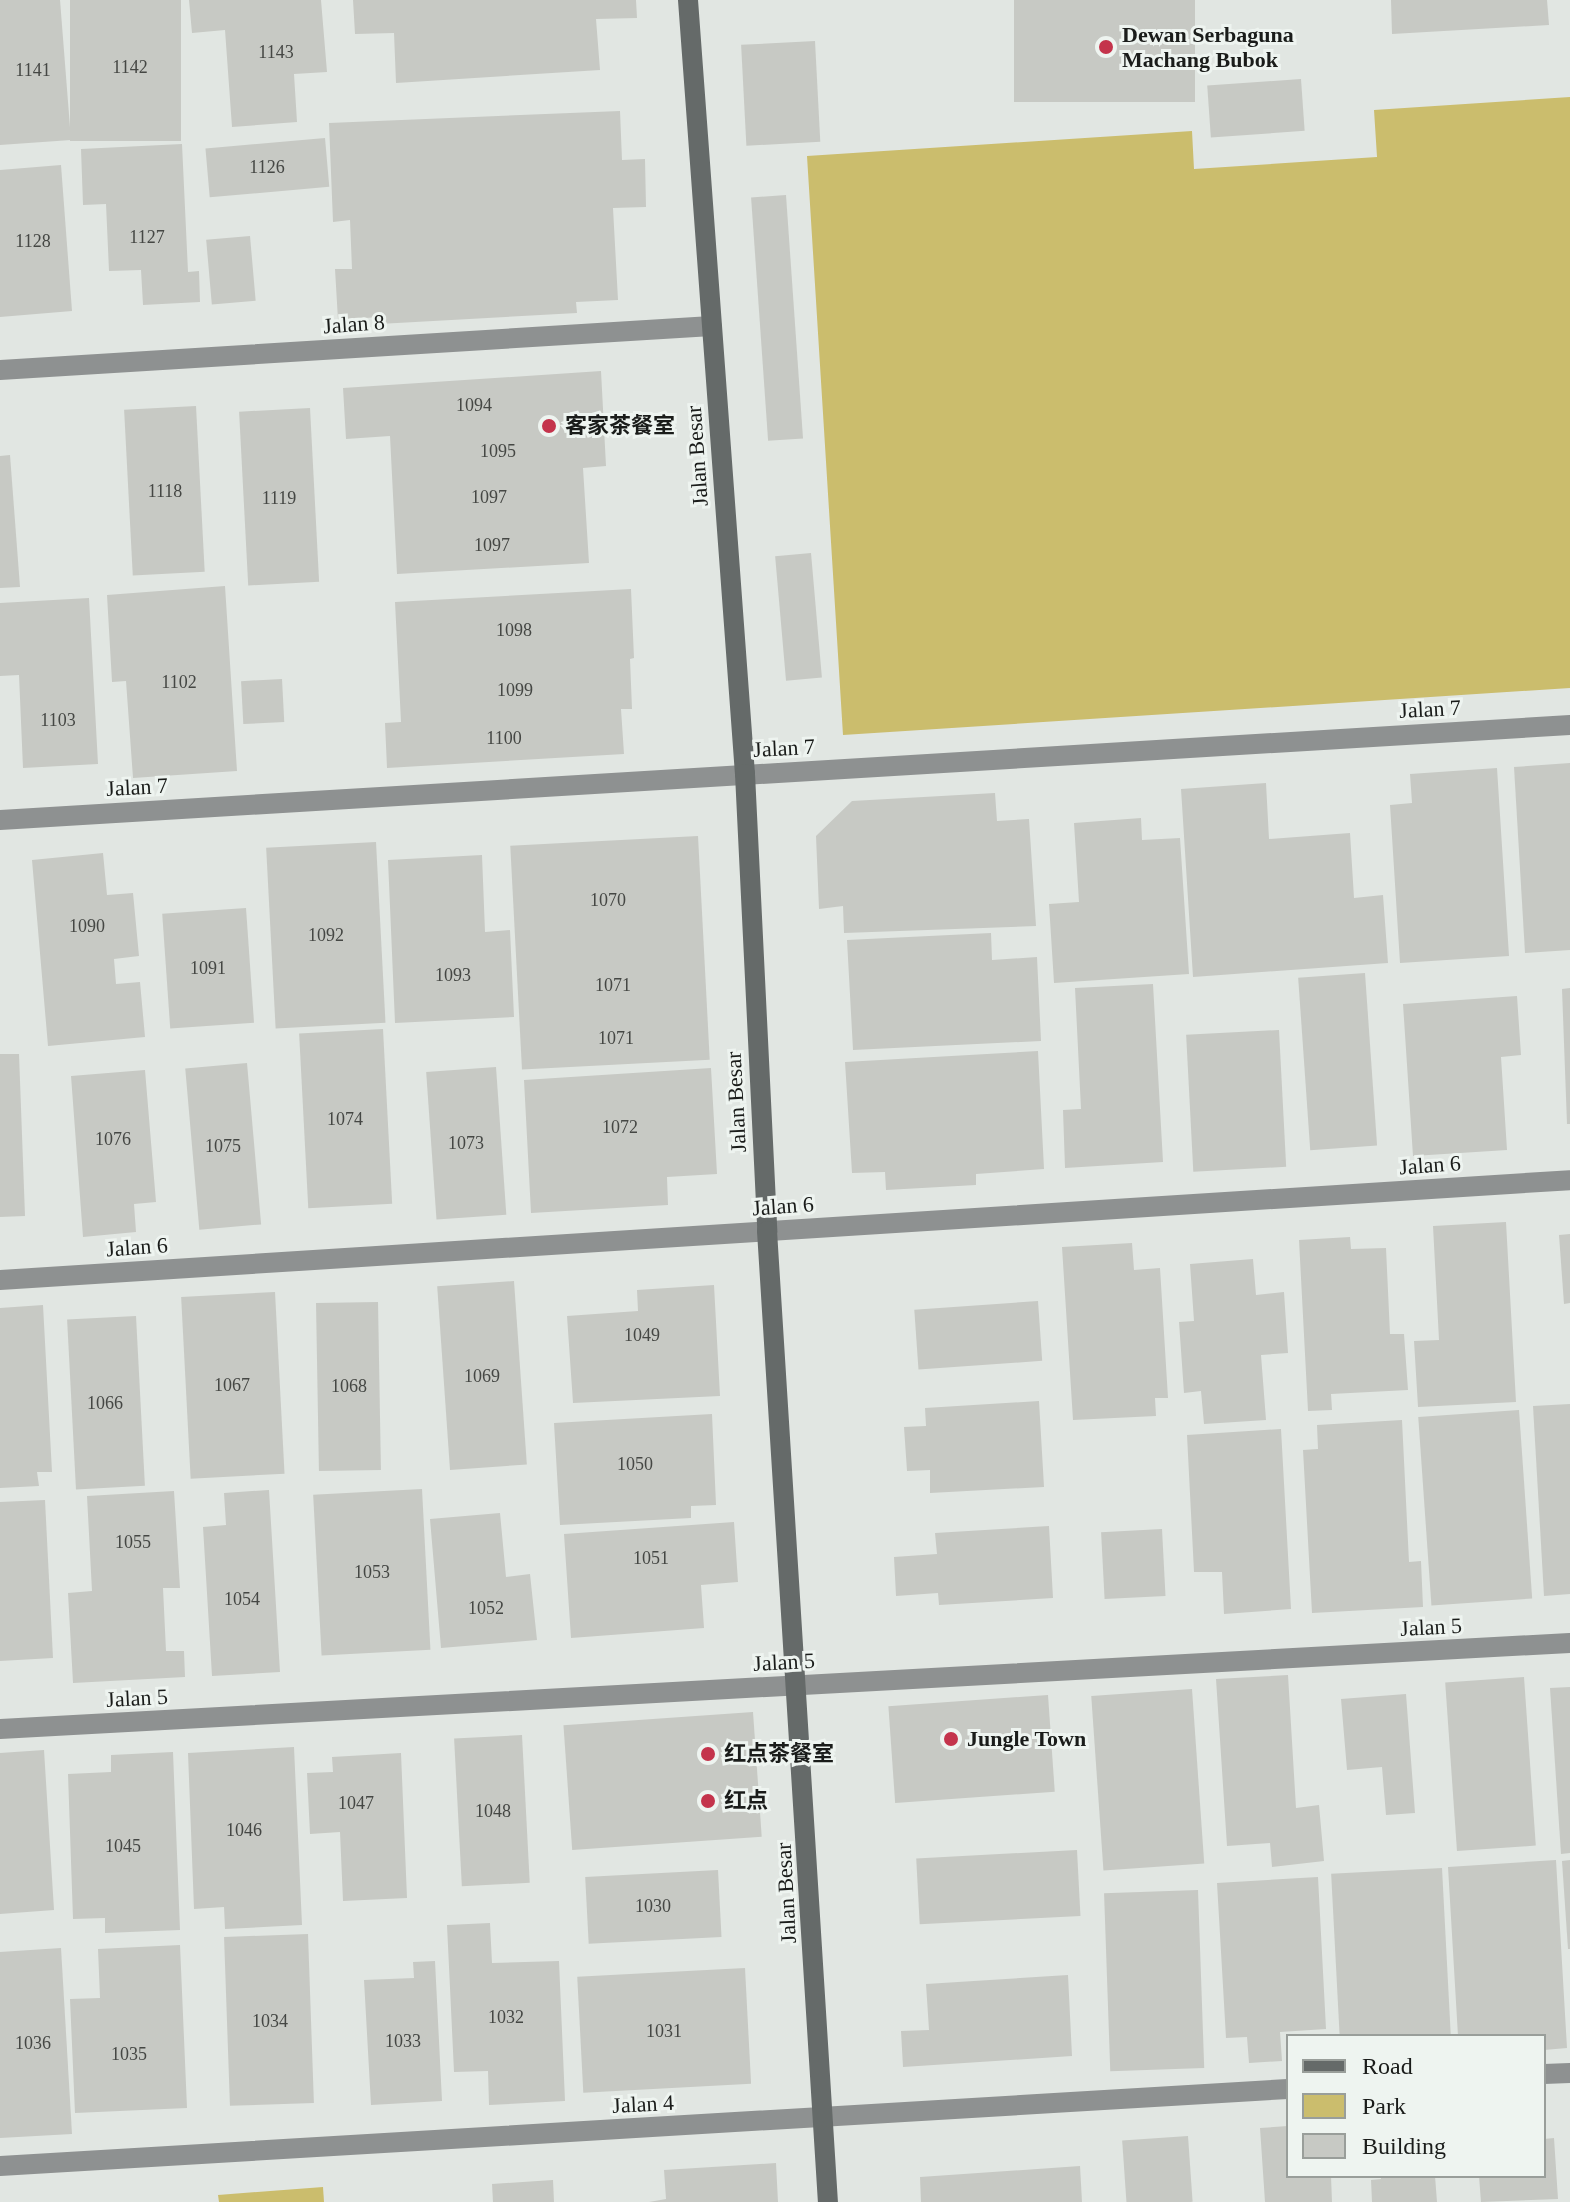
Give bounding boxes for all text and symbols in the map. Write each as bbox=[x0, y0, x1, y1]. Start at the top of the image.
place label: Dewan Serbaguna Machang Bubok bbox=[1122, 21, 1294, 72]
marker: Dewan Serbaguna Machang Bubok bbox=[1097, 38, 1115, 56]
house number: 1143 bbox=[258, 41, 294, 63]
house number: 1142 bbox=[112, 56, 148, 78]
house number: 1141 bbox=[15, 59, 51, 81]
house number: 1126 bbox=[249, 156, 285, 178]
house number: 1127 bbox=[129, 226, 165, 248]
house number: 1128 bbox=[15, 230, 51, 252]
street label: Jalan 8 bbox=[322, 309, 386, 339]
house number: 1094 bbox=[456, 394, 492, 416]
street label: Jalan Besar bbox=[680, 405, 714, 507]
place label: 客家茶餐室 bbox=[565, 413, 675, 439]
marker: 客家茶餐室 bbox=[540, 417, 558, 435]
house number: 1095 bbox=[480, 440, 516, 462]
house number: 1118 bbox=[148, 480, 182, 502]
house number: 1097 bbox=[471, 486, 507, 508]
house number: 1119 bbox=[262, 487, 296, 509]
house number: 1097 bbox=[474, 534, 510, 556]
house number: 1098 bbox=[496, 619, 532, 641]
house number: 1102 bbox=[161, 671, 197, 693]
house number: 1099 bbox=[497, 679, 533, 701]
street label: Jalan 7 bbox=[1398, 694, 1462, 724]
house number: 1103 bbox=[40, 709, 76, 731]
house number: 1100 bbox=[486, 727, 522, 749]
street label: Jalan 7 bbox=[752, 733, 816, 763]
street label: Jalan 7 bbox=[105, 772, 169, 802]
house number: 1070 bbox=[590, 889, 626, 911]
house number: 1090 bbox=[69, 915, 105, 937]
house number: 1092 bbox=[308, 924, 344, 946]
house number: 1091 bbox=[190, 957, 226, 979]
house number: 1093 bbox=[435, 964, 471, 986]
house number: 1071 bbox=[595, 974, 631, 996]
house number: 1071 bbox=[598, 1027, 634, 1049]
street label: Jalan Besar bbox=[720, 1051, 752, 1153]
house number: 1074 bbox=[327, 1108, 363, 1130]
house number: 1072 bbox=[602, 1116, 638, 1138]
house number: 1076 bbox=[95, 1128, 131, 1150]
house number: 1073 bbox=[448, 1132, 484, 1154]
house number: 1075 bbox=[205, 1135, 241, 1157]
street label: Jalan 6 bbox=[1398, 1150, 1462, 1180]
street label: Jalan 6 bbox=[751, 1191, 815, 1221]
street label: Jalan 6 bbox=[105, 1232, 169, 1262]
house number: 1049 bbox=[624, 1324, 660, 1346]
house number: 1069 bbox=[464, 1365, 500, 1387]
house number: 1067 bbox=[214, 1374, 250, 1396]
house number: 1068 bbox=[331, 1375, 367, 1397]
house number: 1066 bbox=[87, 1392, 123, 1414]
house number: 1050 bbox=[617, 1453, 653, 1475]
house number: 1055 bbox=[115, 1531, 151, 1553]
house number: 1051 bbox=[633, 1547, 669, 1569]
house number: 1053 bbox=[354, 1561, 390, 1583]
house number: 1054 bbox=[224, 1588, 260, 1610]
house number: 1052 bbox=[468, 1597, 504, 1619]
street label: Jalan 5 bbox=[1399, 1612, 1463, 1642]
street label: Jalan 5 bbox=[752, 1647, 816, 1677]
street label: Jalan 5 bbox=[105, 1683, 169, 1713]
place label: Jungle Town bbox=[967, 1726, 1087, 1752]
marker: Jungle Town bbox=[942, 1730, 960, 1748]
place label: 红点茶餐室 bbox=[724, 1741, 834, 1767]
marker: 红点茶餐室 bbox=[699, 1745, 717, 1763]
place label: 红点 bbox=[724, 1788, 768, 1814]
house number: 1047 bbox=[338, 1792, 374, 1814]
marker: 红点 bbox=[699, 1792, 717, 1810]
house number: 1048 bbox=[475, 1800, 511, 1822]
house number: 1046 bbox=[226, 1819, 262, 1841]
house number: 1045 bbox=[105, 1835, 141, 1857]
street label: Jalan Besar bbox=[770, 1842, 802, 1944]
house number: 1030 bbox=[635, 1895, 671, 1917]
house number: 1032 bbox=[488, 2006, 524, 2028]
house number: 1034 bbox=[252, 2010, 288, 2032]
house number: 1031 bbox=[646, 2020, 682, 2042]
house number: 1033 bbox=[385, 2030, 421, 2052]
house number: 1036 bbox=[15, 2032, 51, 2054]
legend bbox=[1286, 2034, 1546, 2178]
house number: 1035 bbox=[111, 2043, 147, 2065]
text: Road bbox=[1362, 2053, 1413, 2079]
street label: Jalan 4 bbox=[611, 2089, 675, 2119]
text: Park bbox=[1362, 2093, 1406, 2119]
text: Building bbox=[1362, 2133, 1446, 2159]

